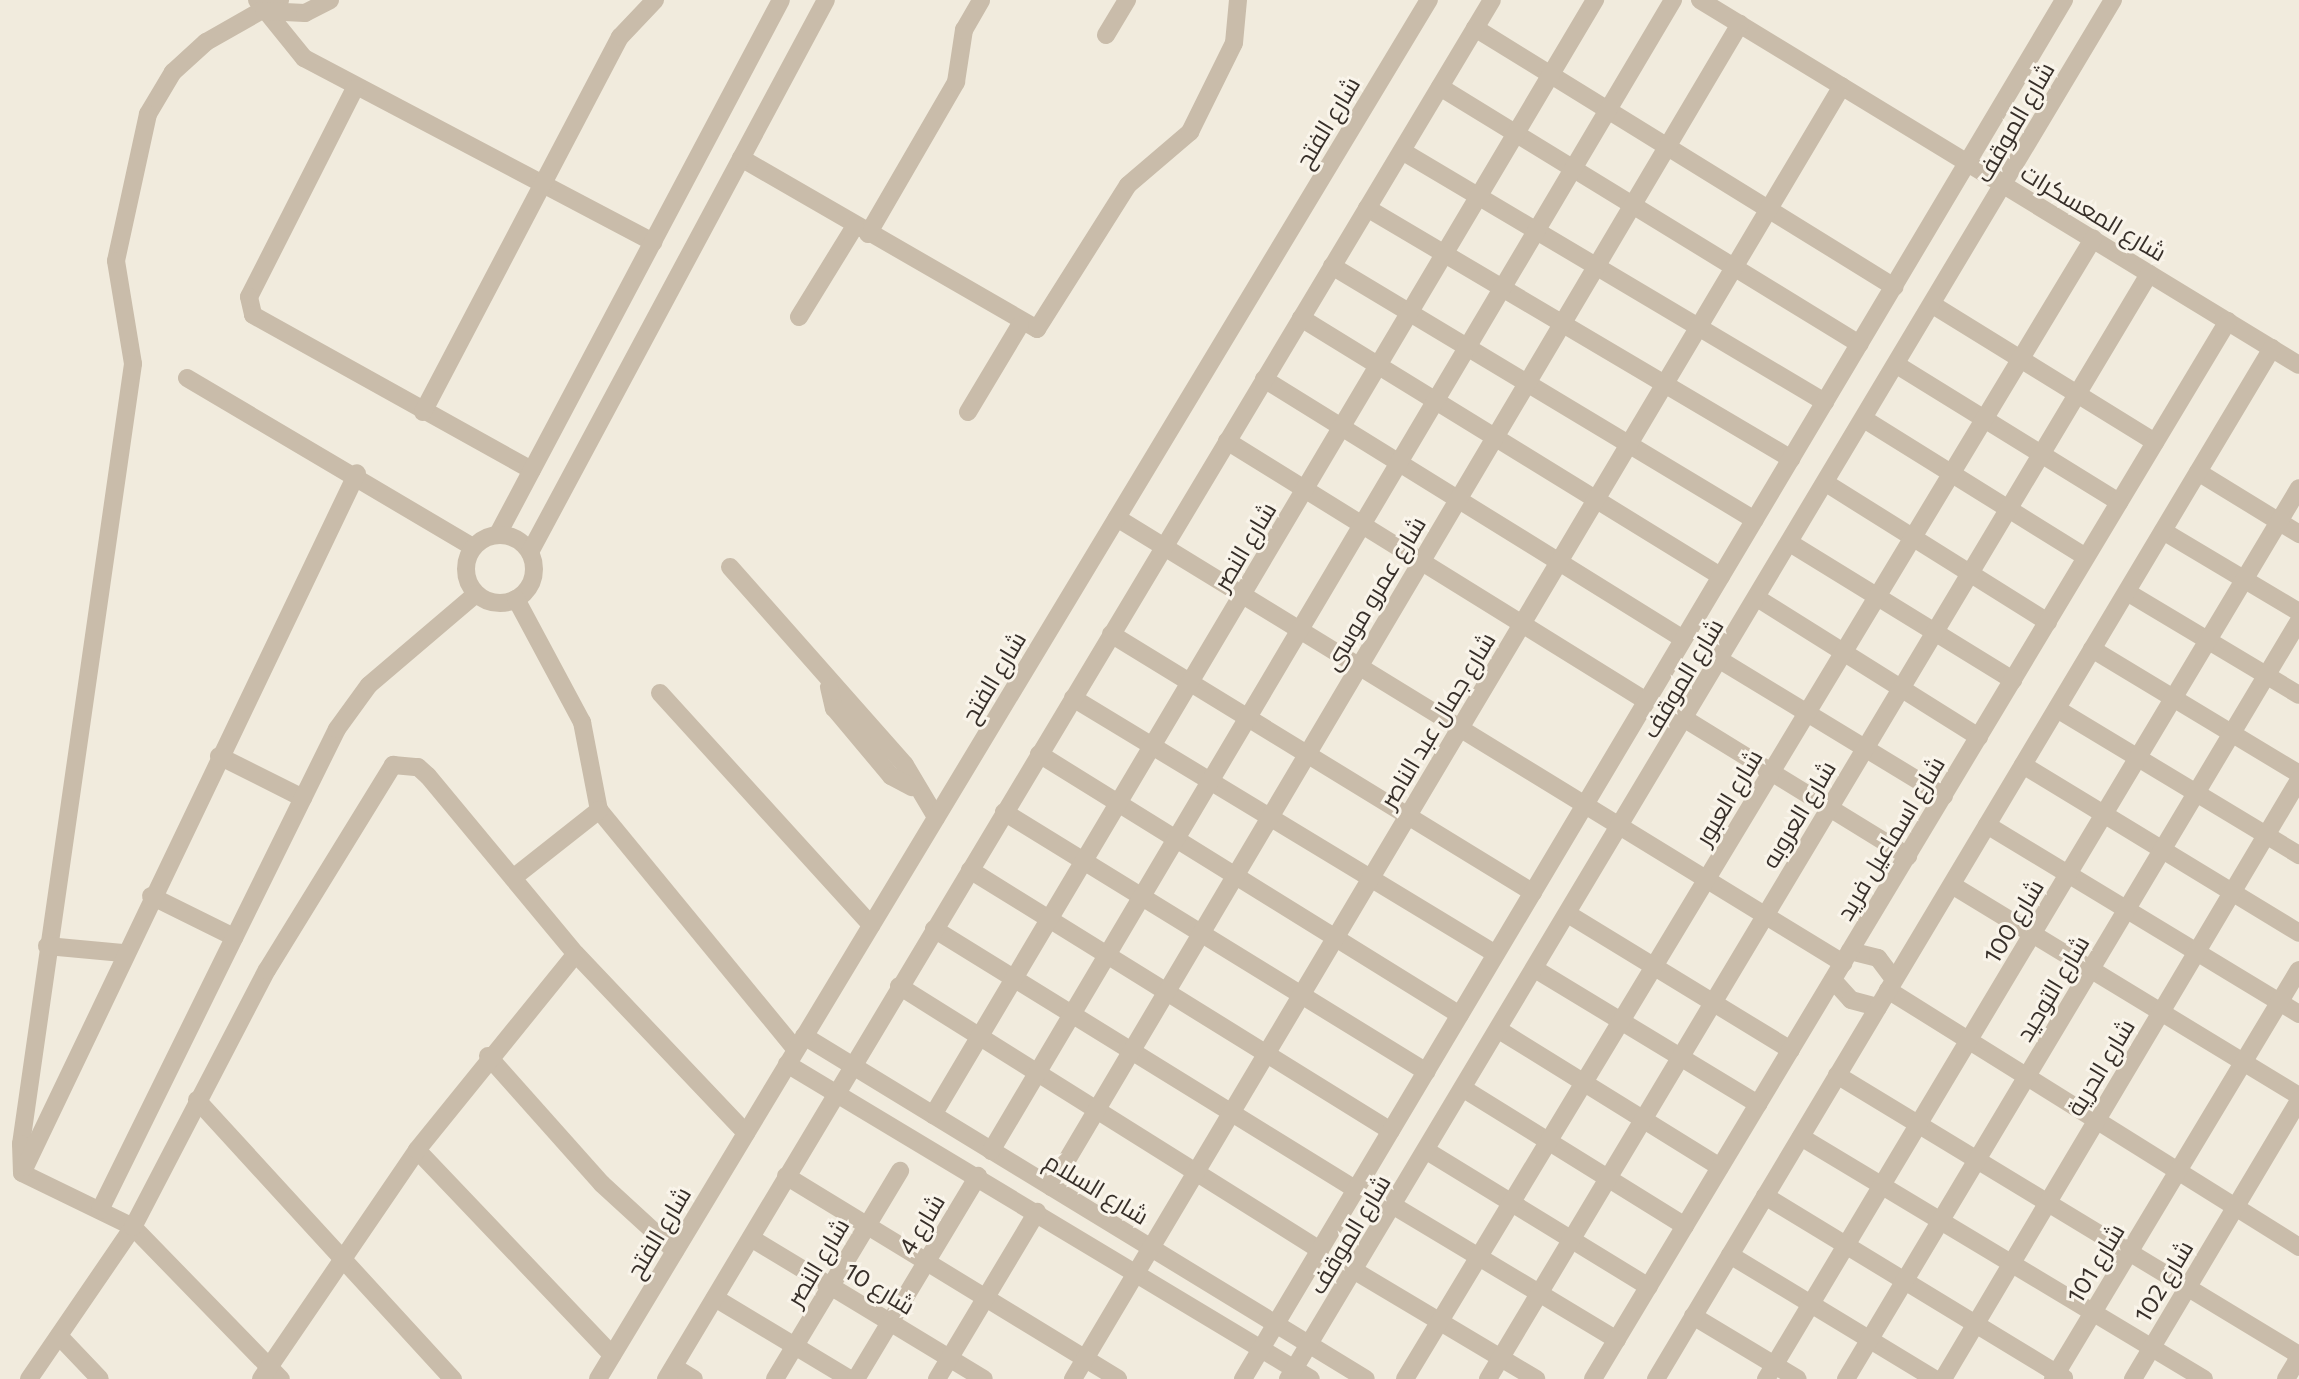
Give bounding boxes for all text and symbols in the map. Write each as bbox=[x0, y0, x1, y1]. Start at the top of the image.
street label: شارع الموقف bbox=[1968, 57, 2060, 187]
street label: شارع الفتح bbox=[1288, 71, 1366, 173]
street label: شارع المعسكرات bbox=[2016, 157, 2172, 267]
street label: شارع النصر bbox=[1206, 497, 1282, 595]
street label: شارع عمرو موسى bbox=[1317, 511, 1431, 675]
street label: شارع الموقف bbox=[1635, 613, 1729, 743]
street label: شارع الفتح bbox=[954, 626, 1032, 728]
street label: شارع جمال عبد الناصر bbox=[1373, 627, 1501, 813]
street label: شارع العبور bbox=[1688, 744, 1768, 850]
street label: شارع اسماعيل فريد bbox=[1830, 751, 1950, 925]
street label: شارع العروبه bbox=[1755, 755, 1841, 873]
street label: شارع 100 bbox=[1977, 874, 2049, 968]
street label: شارع التوحيد bbox=[2009, 930, 2095, 1046]
street label: شارع الحرية bbox=[2060, 1013, 2140, 1121]
street label: شارع السلام bbox=[1040, 1146, 1154, 1230]
street label: شارع الموقف bbox=[1302, 1169, 1396, 1299]
street label: شارع الفتح bbox=[619, 1181, 697, 1283]
street label: شارع 4 bbox=[892, 1189, 950, 1259]
street label: شارع النصر bbox=[779, 1213, 855, 1311]
street label: شارع 101 bbox=[2060, 1218, 2130, 1308]
street label: شارع 102 bbox=[2127, 1235, 2199, 1327]
street label: شارع 10 bbox=[840, 1256, 920, 1320]

